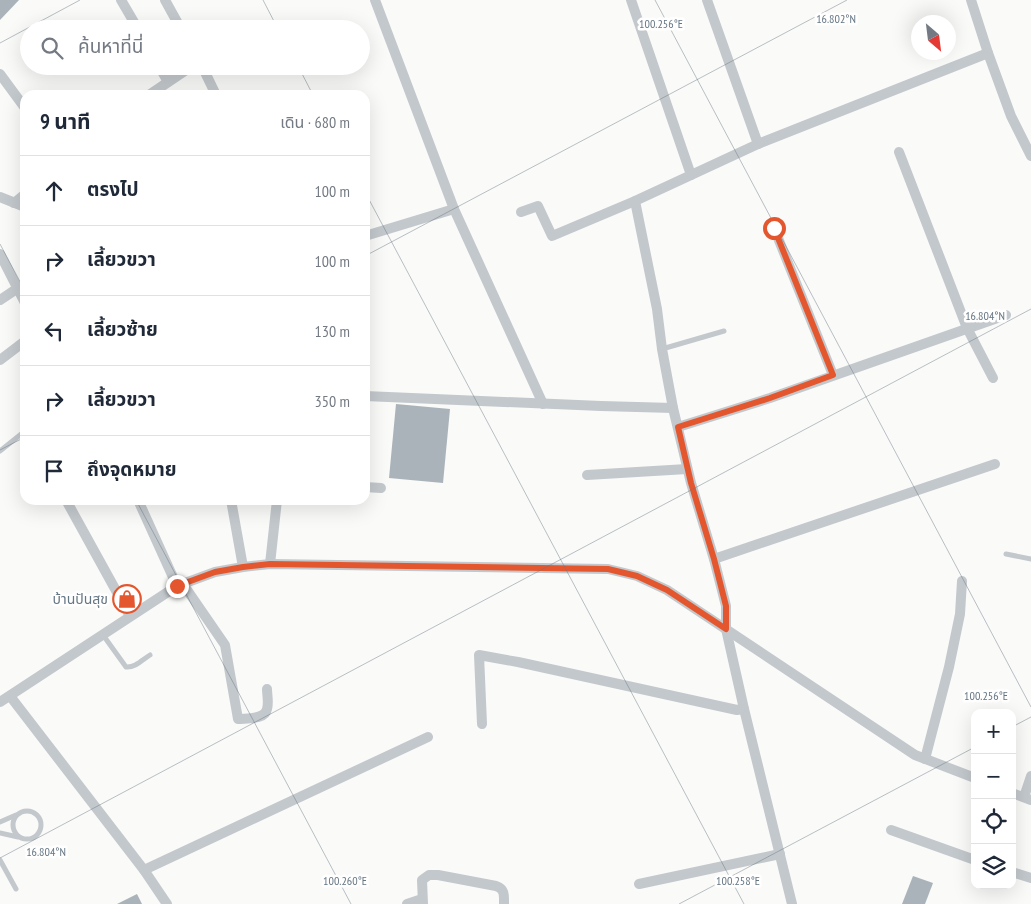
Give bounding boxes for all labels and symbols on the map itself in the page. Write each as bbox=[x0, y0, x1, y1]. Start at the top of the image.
text: 16.802°N bbox=[816, 11, 856, 26]
north arrow bbox=[911, 15, 956, 60]
text: 100.256°E bbox=[639, 16, 683, 31]
route start bbox=[763, 217, 786, 240]
text: 16.804°N bbox=[965, 308, 1005, 323]
route end bbox=[166, 575, 189, 598]
shop icon: บ้านปันสุข bbox=[112, 584, 142, 614]
place label: บ้านปันสุข bbox=[53, 590, 108, 608]
text: 100.256°E bbox=[964, 688, 1008, 703]
text: 16.804°N bbox=[26, 844, 66, 859]
text: 100.260°E bbox=[323, 873, 367, 888]
text: 100.258°E bbox=[716, 873, 760, 888]

